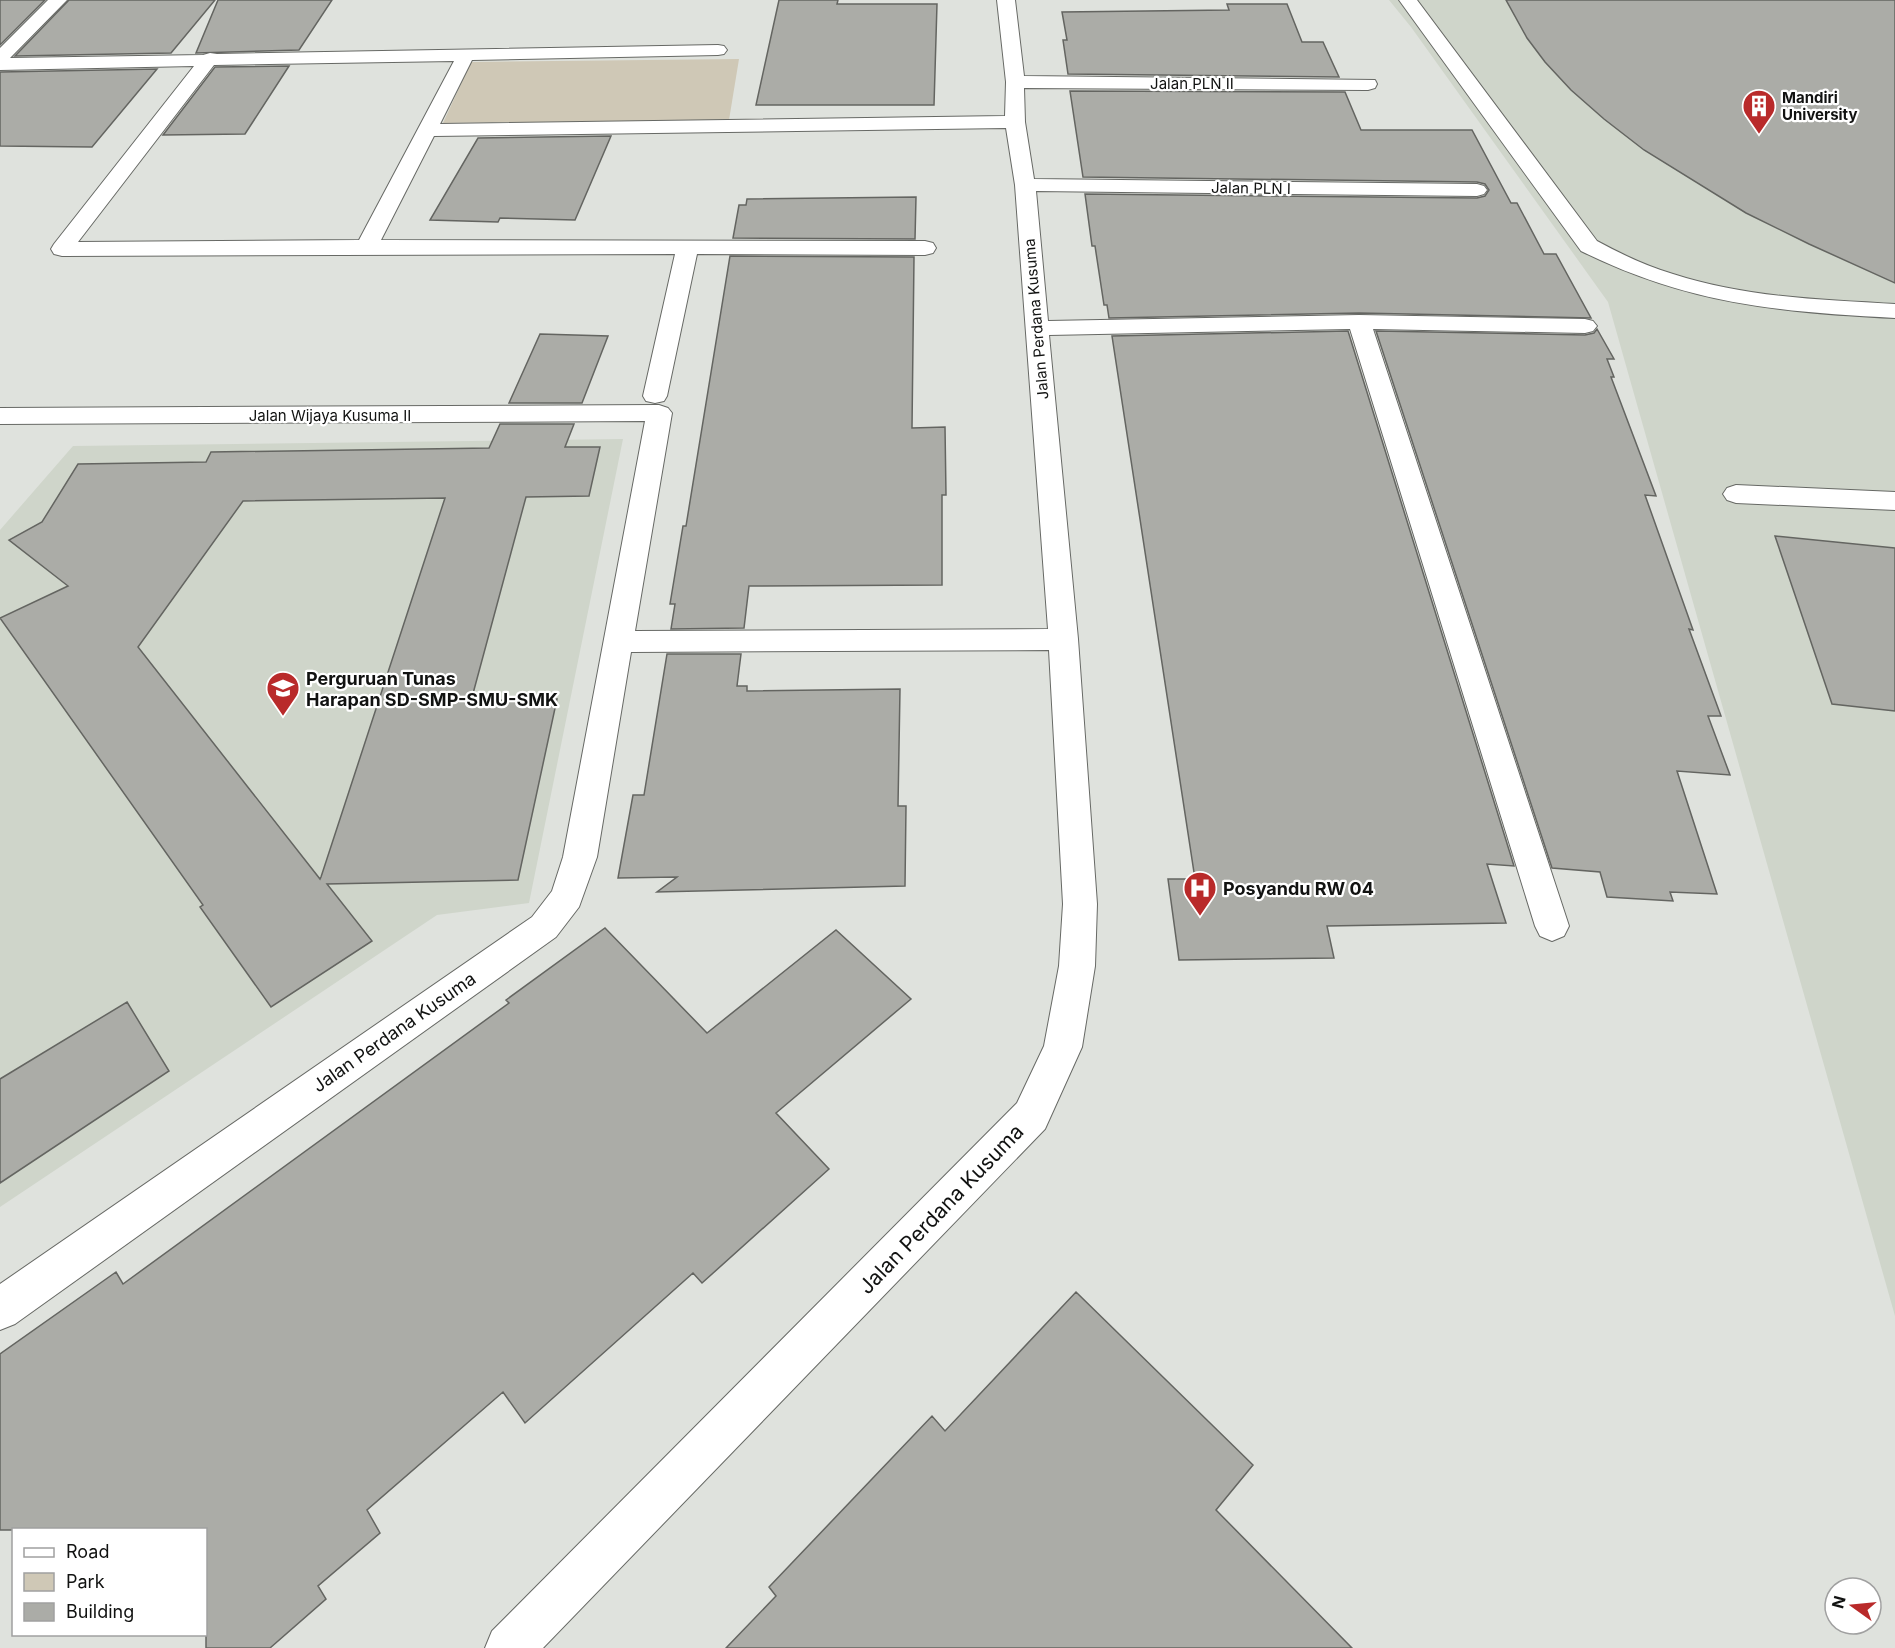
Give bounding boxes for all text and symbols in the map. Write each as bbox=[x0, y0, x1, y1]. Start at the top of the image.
street label: Jalan PLN II bbox=[1150, 74, 1234, 93]
building icon: Mandiri University bbox=[1741, 88, 1777, 135]
place label: Mandiri University bbox=[1782, 88, 1857, 124]
street label: Jalan PLN I bbox=[1211, 178, 1291, 198]
street label: Jalan Perdana Kusuma bbox=[1019, 238, 1053, 400]
street label: Jalan Wijaya Kusuma II bbox=[249, 406, 411, 425]
place label: Perguruan Tunas Harapan SD-SMP-SMU-SMK bbox=[306, 668, 558, 710]
school or university icon: Perguruan Tunas Harapan SD-SMP-SMU-SMK bbox=[265, 670, 301, 717]
hospital icon: Posyandu RW 04 bbox=[1182, 870, 1218, 917]
place label: Posyandu RW 04 bbox=[1223, 878, 1374, 899]
street label: Jalan Perdana Kusuma bbox=[309, 968, 479, 1096]
street label: Jalan Perdana Kusuma bbox=[853, 1119, 1029, 1299]
legend bbox=[12, 1528, 207, 1636]
text: Road bbox=[66, 1541, 109, 1562]
text: Park bbox=[66, 1571, 105, 1592]
north arrow bbox=[1823, 1576, 1883, 1636]
text: N bbox=[1827, 1594, 1850, 1611]
text: Building bbox=[66, 1601, 134, 1622]

